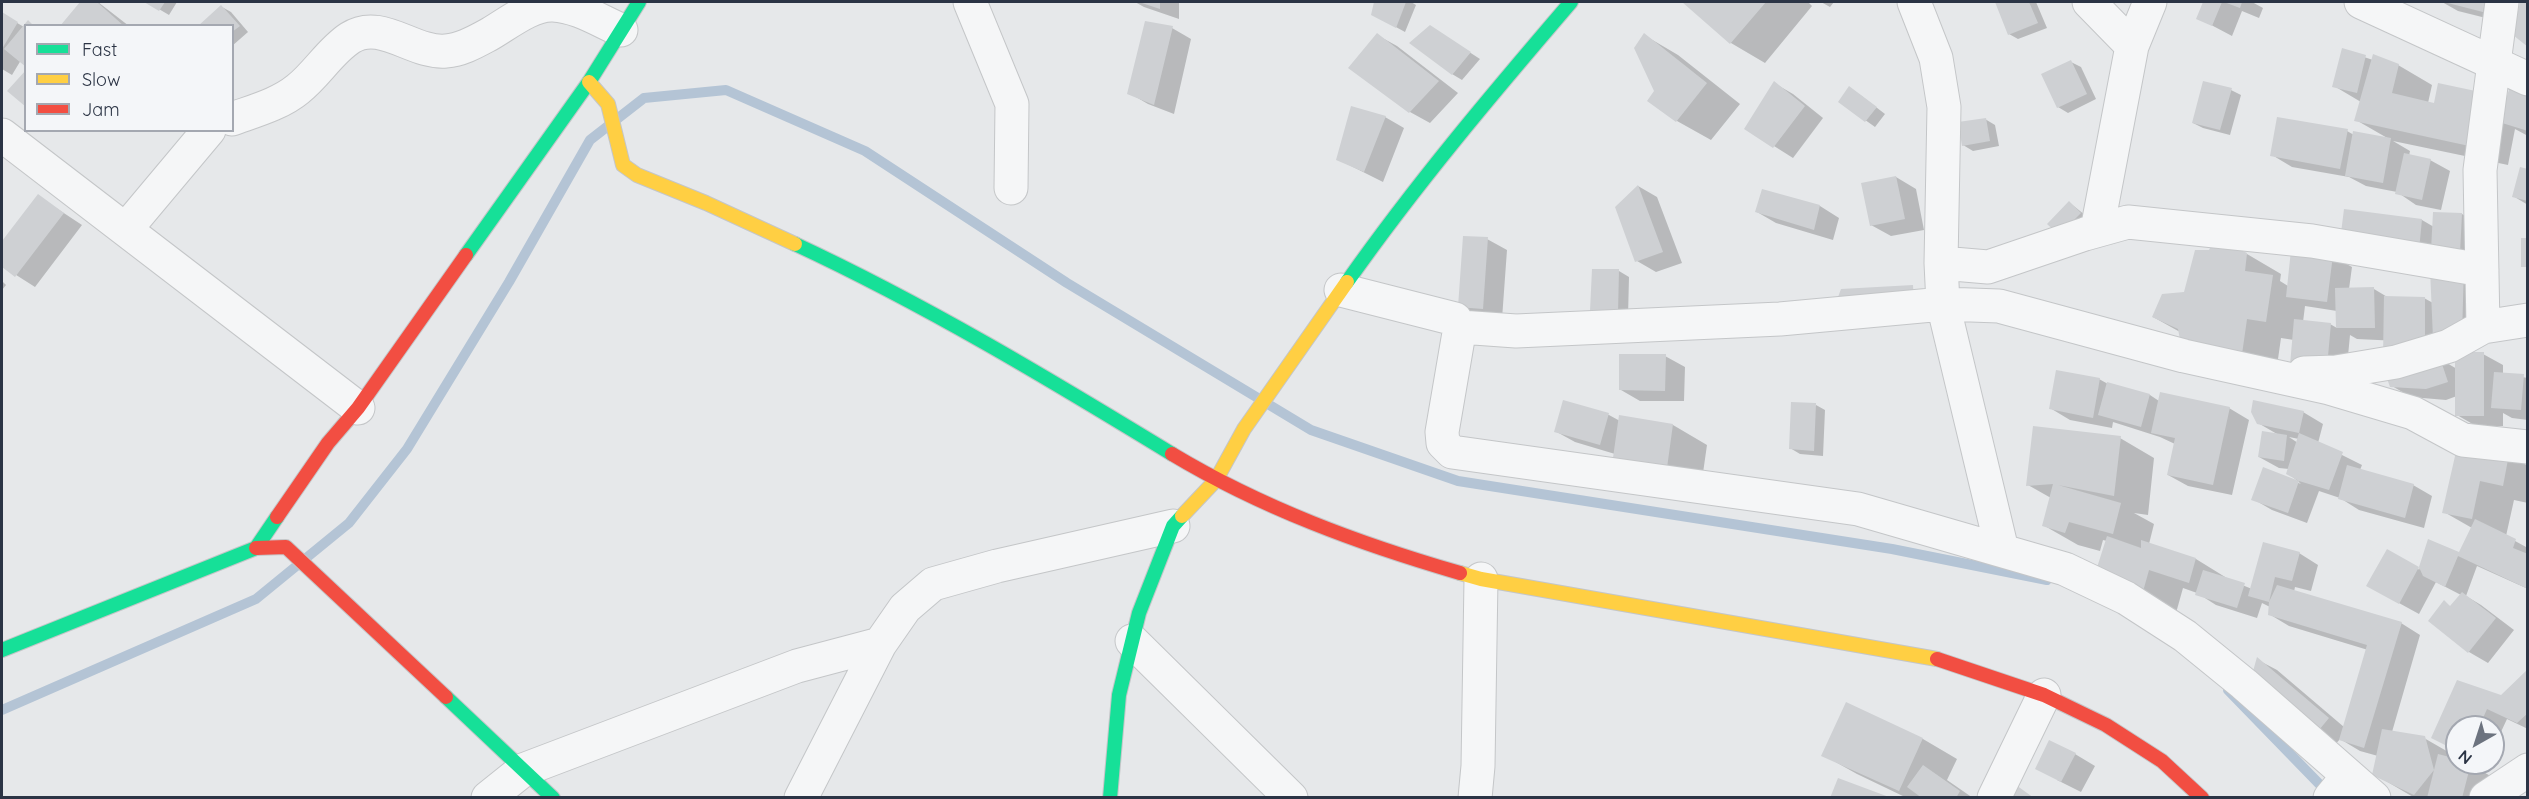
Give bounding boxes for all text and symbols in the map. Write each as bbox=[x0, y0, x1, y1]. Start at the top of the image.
legend bbox=[24, 24, 234, 132]
text: Fast bbox=[82, 38, 117, 61]
text: Slow bbox=[82, 68, 120, 91]
text: Jam bbox=[82, 98, 120, 121]
north arrow bbox=[2445, 715, 2505, 775]
text: N bbox=[2454, 746, 2476, 769]

